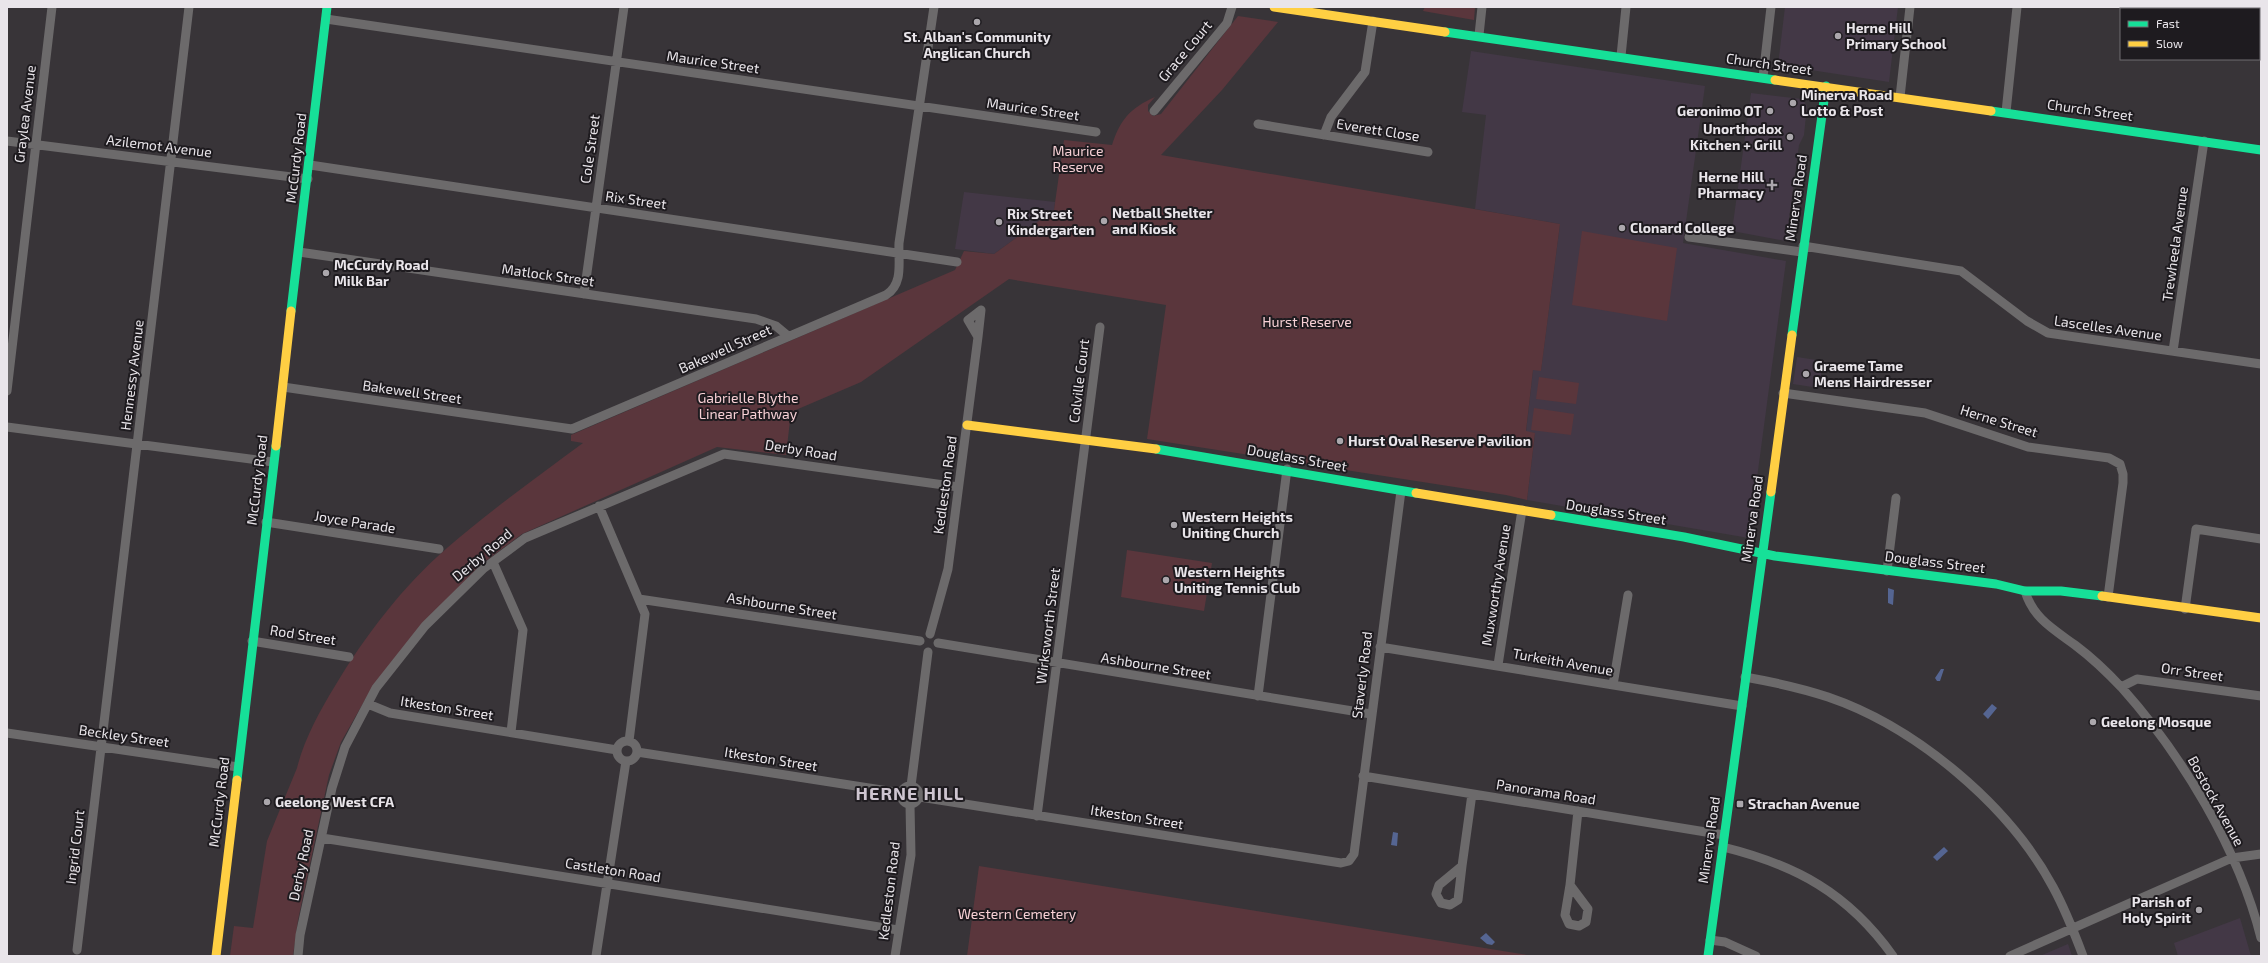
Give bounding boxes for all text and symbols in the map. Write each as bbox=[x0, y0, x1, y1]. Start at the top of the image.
legend bbox=[2120, 8, 2260, 60]
text: Fast bbox=[2156, 16, 2180, 30]
marker: St. Alban's Community Anglican Church bbox=[972, 17, 982, 27]
street label: Grace Court bbox=[1154, 17, 1215, 85]
place label: Herne Hill Primary School bbox=[1846, 19, 1947, 52]
place label: St. Alban's Community Anglican Church bbox=[903, 28, 1051, 61]
marker: Herne Hill Primary School bbox=[1833, 31, 1843, 41]
text: Slow bbox=[2156, 36, 2183, 50]
street label: Maurice Street bbox=[666, 47, 760, 76]
street label: Church Street bbox=[1725, 49, 1813, 78]
street label: Graylea Avenue bbox=[10, 64, 39, 164]
place label: Minerva Road Lotto & Post bbox=[1801, 86, 1892, 119]
street label: Maurice Street bbox=[986, 94, 1080, 123]
street label: Church Street bbox=[2046, 95, 2134, 124]
marker: Minerva Road Lotto & Post bbox=[1788, 98, 1798, 108]
place label: Geronimo OT bbox=[1677, 102, 1763, 119]
marker: Geronimo OT bbox=[1765, 106, 1775, 116]
street label: McCurdy Road bbox=[282, 112, 309, 204]
street label: Cole Street bbox=[576, 113, 603, 185]
street label: Everett Close bbox=[1335, 115, 1421, 144]
place label: Unorthodox Kitchen + Grill bbox=[1690, 120, 1782, 153]
street label: Azilemot Avenue bbox=[105, 131, 213, 160]
marker: Unorthodox Kitchen + Grill bbox=[1785, 132, 1795, 142]
park label: Maurice Reserve bbox=[1052, 142, 1104, 175]
street label: Minerva Road bbox=[1781, 153, 1810, 242]
place label: Herne Hill Pharmacy bbox=[1698, 168, 1764, 201]
marker: Herne Hill Pharmacy bbox=[1767, 180, 1777, 190]
street label: Trewheela Avenue bbox=[2158, 185, 2191, 303]
street label: Rix Street bbox=[604, 187, 668, 212]
place label: Netball Shelter and Kiosk bbox=[1112, 204, 1212, 237]
place label: Rix Street Kindergarten bbox=[1007, 205, 1094, 238]
marker: Netball Shelter and Kiosk bbox=[1099, 216, 1109, 226]
marker: Rix Street Kindergarten bbox=[994, 217, 1004, 227]
place label: Clonard College bbox=[1630, 219, 1734, 236]
marker: Clonard College bbox=[1617, 223, 1627, 233]
place label: McCurdy Road Milk Bar bbox=[334, 256, 429, 289]
street label: Matlock Street bbox=[501, 260, 595, 289]
marker: McCurdy Road Milk Bar bbox=[321, 268, 331, 278]
street label: Lascelles Avenue bbox=[2053, 312, 2163, 344]
park label: Hurst Reserve bbox=[1262, 313, 1352, 330]
street label: Hennessy Avenue bbox=[116, 318, 147, 431]
street label: Bakewell Street bbox=[676, 320, 774, 377]
street label: Colville Court bbox=[1065, 338, 1092, 424]
place label: Graeme Tame Mens Hairdresser bbox=[1814, 357, 1932, 390]
marker: Graeme Tame Mens Hairdresser bbox=[1801, 369, 1811, 379]
street label: Bakewell Street bbox=[361, 376, 463, 407]
park label: Gabrielle Blythe Linear Pathway bbox=[698, 389, 798, 422]
street label: Herne Street bbox=[1958, 401, 2040, 440]
place label: Hurst Oval Reserve Pavilion bbox=[1348, 432, 1531, 449]
street label: McCurdy Road bbox=[243, 434, 270, 526]
street label: Derby Road bbox=[764, 435, 838, 464]
street label: Kedleston Road bbox=[929, 435, 960, 535]
marker: Hurst Oval Reserve Pavilion bbox=[1335, 436, 1345, 446]
street label: Douglass Street bbox=[1246, 440, 1348, 475]
street label: Minerva Road bbox=[1737, 474, 1766, 563]
street label: Douglass Street bbox=[1565, 495, 1667, 528]
street label: Joyce Parade bbox=[313, 507, 397, 536]
place label: Western Heights Uniting Church bbox=[1182, 508, 1293, 541]
marker: Western Heights Uniting Church bbox=[1169, 520, 1179, 530]
street label: Muxworthy Avenue bbox=[1477, 523, 1514, 647]
street label: Derby Road bbox=[448, 525, 515, 585]
street label: Douglass Street bbox=[1884, 547, 1986, 576]
place label: Western Heights Uniting Tennis Club bbox=[1174, 563, 1300, 596]
street label: Wirksworth Street bbox=[1032, 567, 1063, 685]
marker: Western Heights Uniting Tennis Club bbox=[1161, 575, 1171, 585]
street label: Ashbourne Street bbox=[726, 588, 838, 623]
street label: Rod Street bbox=[269, 621, 337, 648]
street label: Staverly Road bbox=[1348, 630, 1375, 719]
street label: Turkeith Avenue bbox=[1512, 644, 1615, 679]
street label: Ashbourne Street bbox=[1100, 648, 1212, 683]
street label: Orr Street bbox=[2160, 659, 2224, 684]
street label: Itkeston Street bbox=[399, 692, 495, 723]
place label: Geelong Mosque bbox=[2101, 713, 2211, 730]
marker: Geelong Mosque bbox=[2088, 717, 2098, 727]
street label: Beckley Street bbox=[78, 721, 170, 750]
street label: Itkeston Street bbox=[723, 743, 819, 774]
street label: Bostock Avenue bbox=[2185, 753, 2248, 849]
street label: McCurdy Road bbox=[205, 756, 232, 848]
street label: Panorama Road bbox=[1495, 775, 1597, 808]
district label: HERNE HILL bbox=[856, 782, 964, 804]
place label: Geelong West CFA bbox=[275, 793, 395, 810]
street label: Minerva Road bbox=[1694, 795, 1723, 884]
place label: Strachan Avenue bbox=[1748, 795, 1860, 812]
marker: Geelong West CFA bbox=[262, 797, 272, 807]
marker: Strachan Avenue bbox=[1735, 799, 1745, 809]
street label: Itkeston Street bbox=[1089, 801, 1185, 832]
street label: Ingrid Court bbox=[62, 809, 87, 885]
street label: Derby Road bbox=[285, 828, 316, 902]
street label: Kedleston Road bbox=[874, 841, 903, 941]
street label: Castleton Road bbox=[564, 854, 662, 885]
place label: Parish of Holy Spirit bbox=[2122, 893, 2191, 926]
park label: Western Cemetery bbox=[958, 905, 1077, 922]
marker: Parish of Holy Spirit bbox=[2194, 905, 2204, 915]

